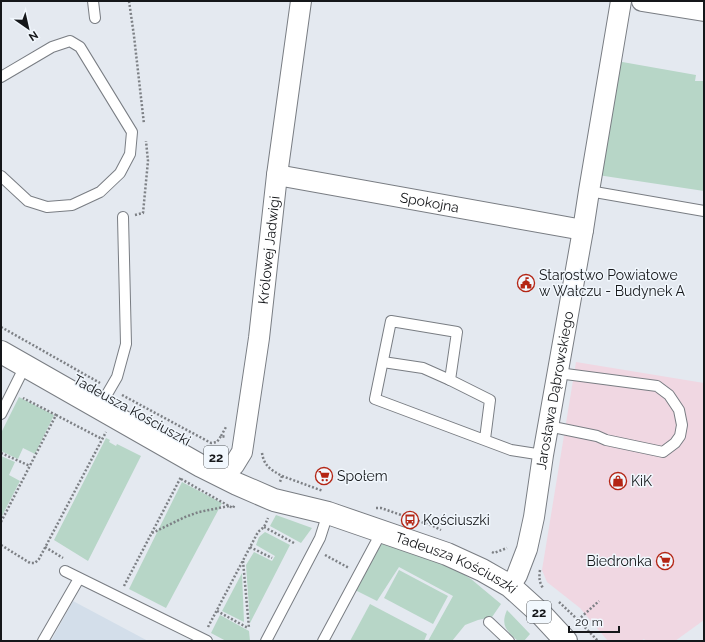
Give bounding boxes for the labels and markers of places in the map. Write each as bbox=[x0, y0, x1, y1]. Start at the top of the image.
place label: Starostwo Powiatowe w Wałczu - Budynek A bbox=[539, 267, 686, 299]
public building icon: Starostwo Powiatowe w Wałczu - Budynek A bbox=[516, 273, 536, 293]
supermarket icon: Społem bbox=[314, 466, 334, 486]
place label: Społem bbox=[337, 468, 388, 484]
shop icon: KiK bbox=[608, 471, 628, 491]
place label: KiK bbox=[631, 473, 652, 489]
bus stop icon: Kościuszki bbox=[400, 510, 420, 530]
place label: Kościuszki bbox=[423, 512, 490, 528]
supermarket icon: Biedronka bbox=[655, 551, 675, 571]
place label: Biedronka bbox=[586, 553, 652, 569]

